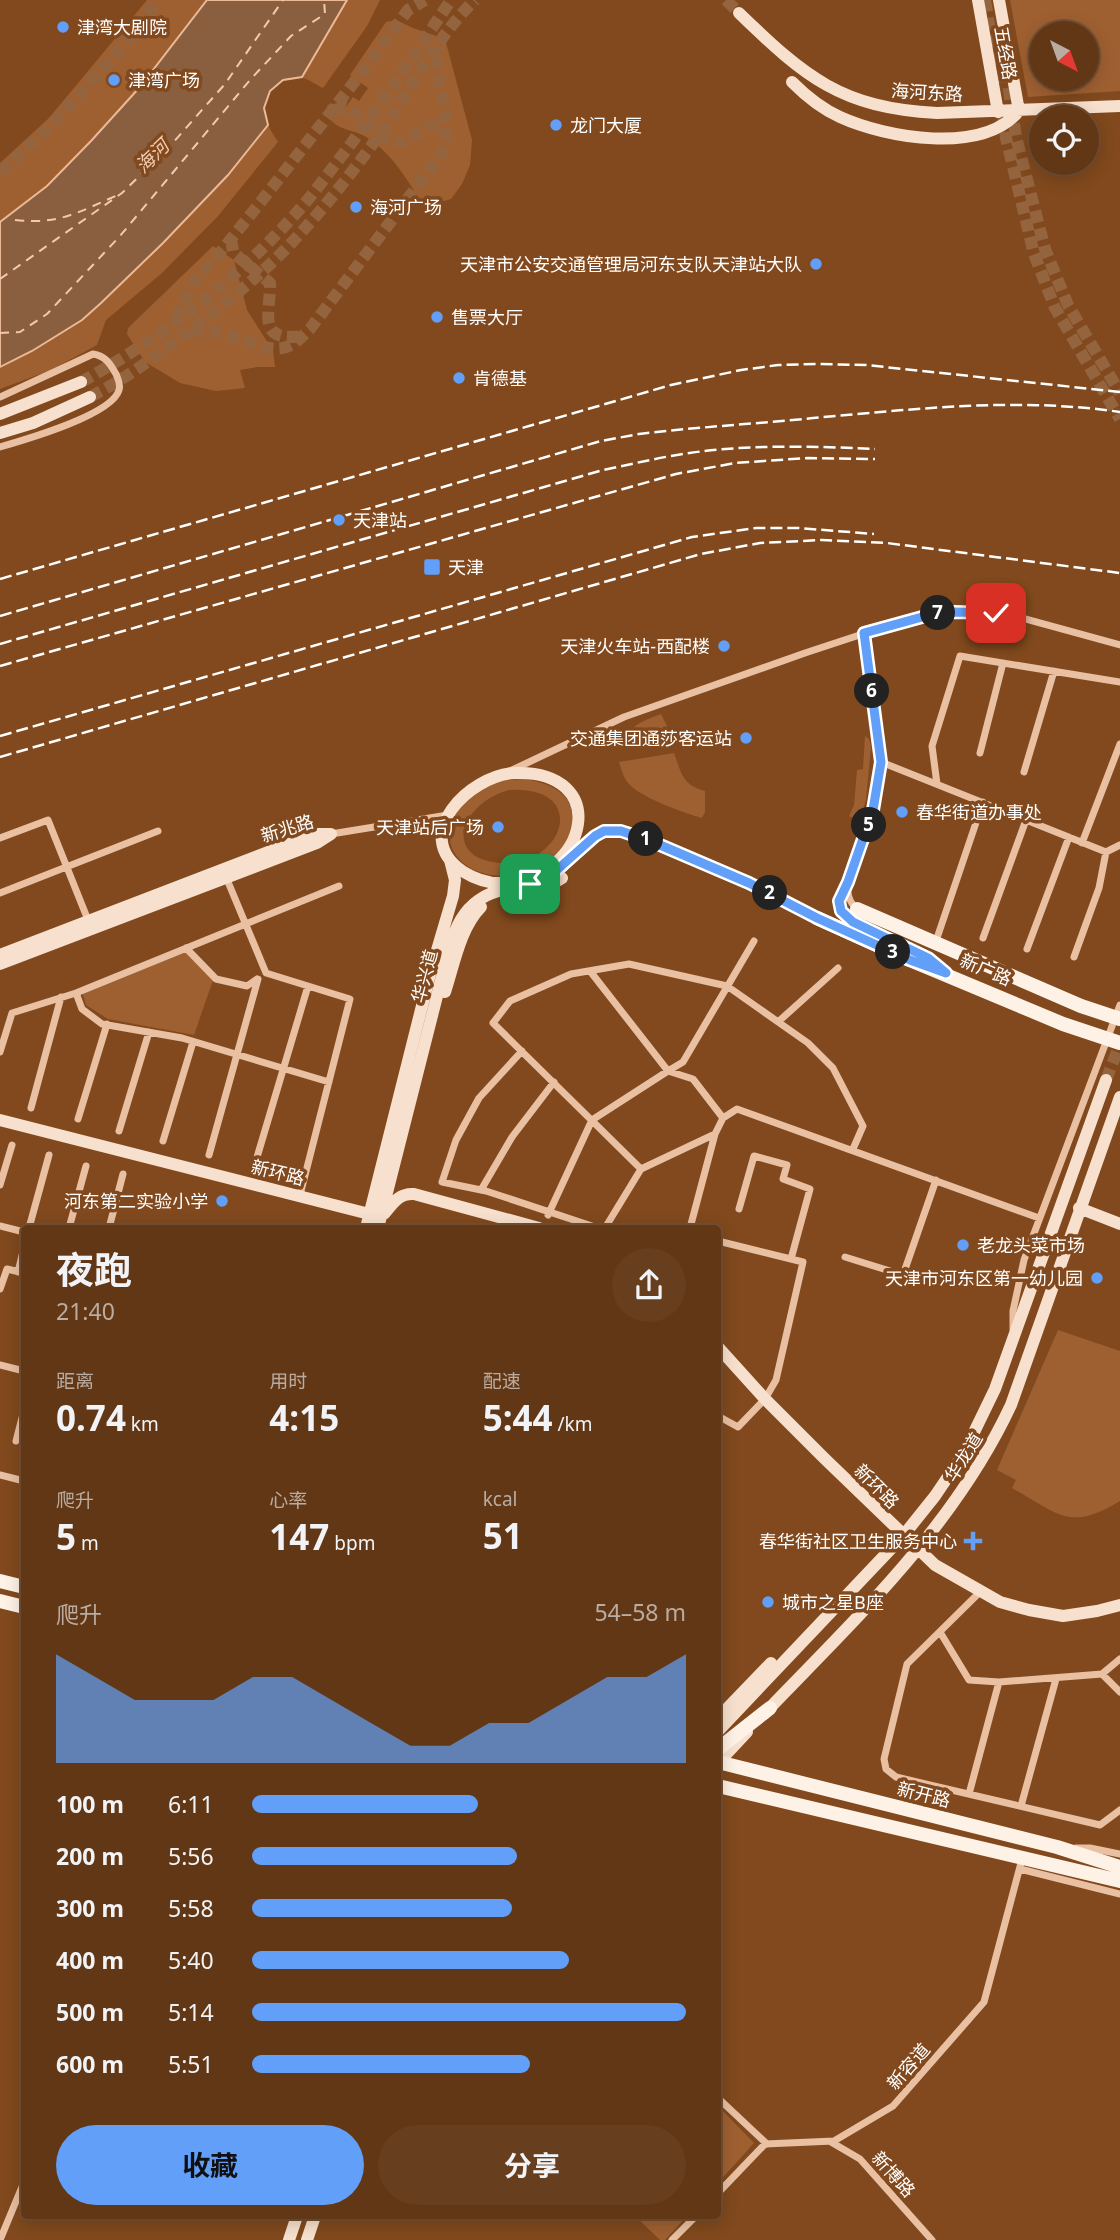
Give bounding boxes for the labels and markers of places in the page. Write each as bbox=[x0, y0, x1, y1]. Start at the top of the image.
place label: 津湾大剧院 bbox=[77, 15, 167, 39]
marker: 津湾大剧院 bbox=[55, 19, 71, 35]
place label: 津湾广场 bbox=[128, 68, 200, 92]
marker: 津湾广场 bbox=[106, 72, 122, 88]
place label: 龙门大厦 bbox=[570, 113, 642, 137]
marker: 龙门大厦 bbox=[548, 117, 564, 133]
place label: 海河广场 bbox=[370, 195, 442, 219]
marker: 海河广场 bbox=[348, 199, 364, 215]
place label: 天津市公安交通管理局河东支队天津站大队 bbox=[460, 252, 802, 276]
marker: 天津市公安交通管理局河东支队天津站大队 bbox=[808, 256, 824, 272]
place label: 售票大厅 bbox=[451, 305, 523, 329]
marker: 售票大厅 bbox=[429, 309, 445, 325]
place label: 肯德基 bbox=[473, 366, 527, 390]
marker: 肯德基 bbox=[451, 370, 467, 386]
place label: 天津站 bbox=[353, 508, 407, 532]
marker: 天津站 bbox=[331, 512, 347, 528]
place label: 天津 bbox=[448, 555, 484, 579]
marker: 天津 bbox=[422, 557, 442, 577]
pin bbox=[966, 583, 1026, 643]
pin: 7 bbox=[920, 596, 956, 630]
place label: 天津火车站-西配楼 bbox=[560, 634, 710, 658]
marker: 天津火车站-西配楼 bbox=[716, 638, 732, 654]
pin: 6 bbox=[854, 674, 890, 708]
place label: 交通集团通莎客运站 bbox=[570, 726, 732, 750]
marker: 交通集团通莎客运站 bbox=[738, 730, 754, 746]
place label: 春华街道办事处 bbox=[916, 800, 1042, 824]
marker: 春华街道办事处 bbox=[894, 804, 910, 820]
pin: 5 bbox=[852, 808, 886, 842]
place label: 天津站后广场 bbox=[376, 815, 484, 839]
marker: 天津站后广场 bbox=[490, 819, 506, 835]
pin: 1 bbox=[628, 822, 664, 856]
pin bbox=[500, 854, 560, 914]
pin: 2 bbox=[752, 876, 788, 910]
pin: 3 bbox=[876, 934, 910, 970]
place label: 河东第二实验小学 bbox=[64, 1189, 208, 1213]
marker: 河东第二实验小学 bbox=[214, 1193, 230, 1209]
place label: 老龙头菜市场 bbox=[977, 1233, 1085, 1257]
marker: 老龙头菜市场 bbox=[955, 1237, 971, 1253]
place label: 天津市河东区第一幼儿园 bbox=[885, 1266, 1083, 1290]
marker: 天津市河东区第一幼儿园 bbox=[1089, 1270, 1105, 1286]
place label: 春华街社区卫生服务中心 bbox=[759, 1529, 957, 1553]
marker: 春华街社区卫生服务中心 bbox=[963, 1531, 983, 1551]
place label: 城市之星B座 bbox=[782, 1590, 884, 1614]
marker: 城市之星B座 bbox=[760, 1594, 776, 1610]

